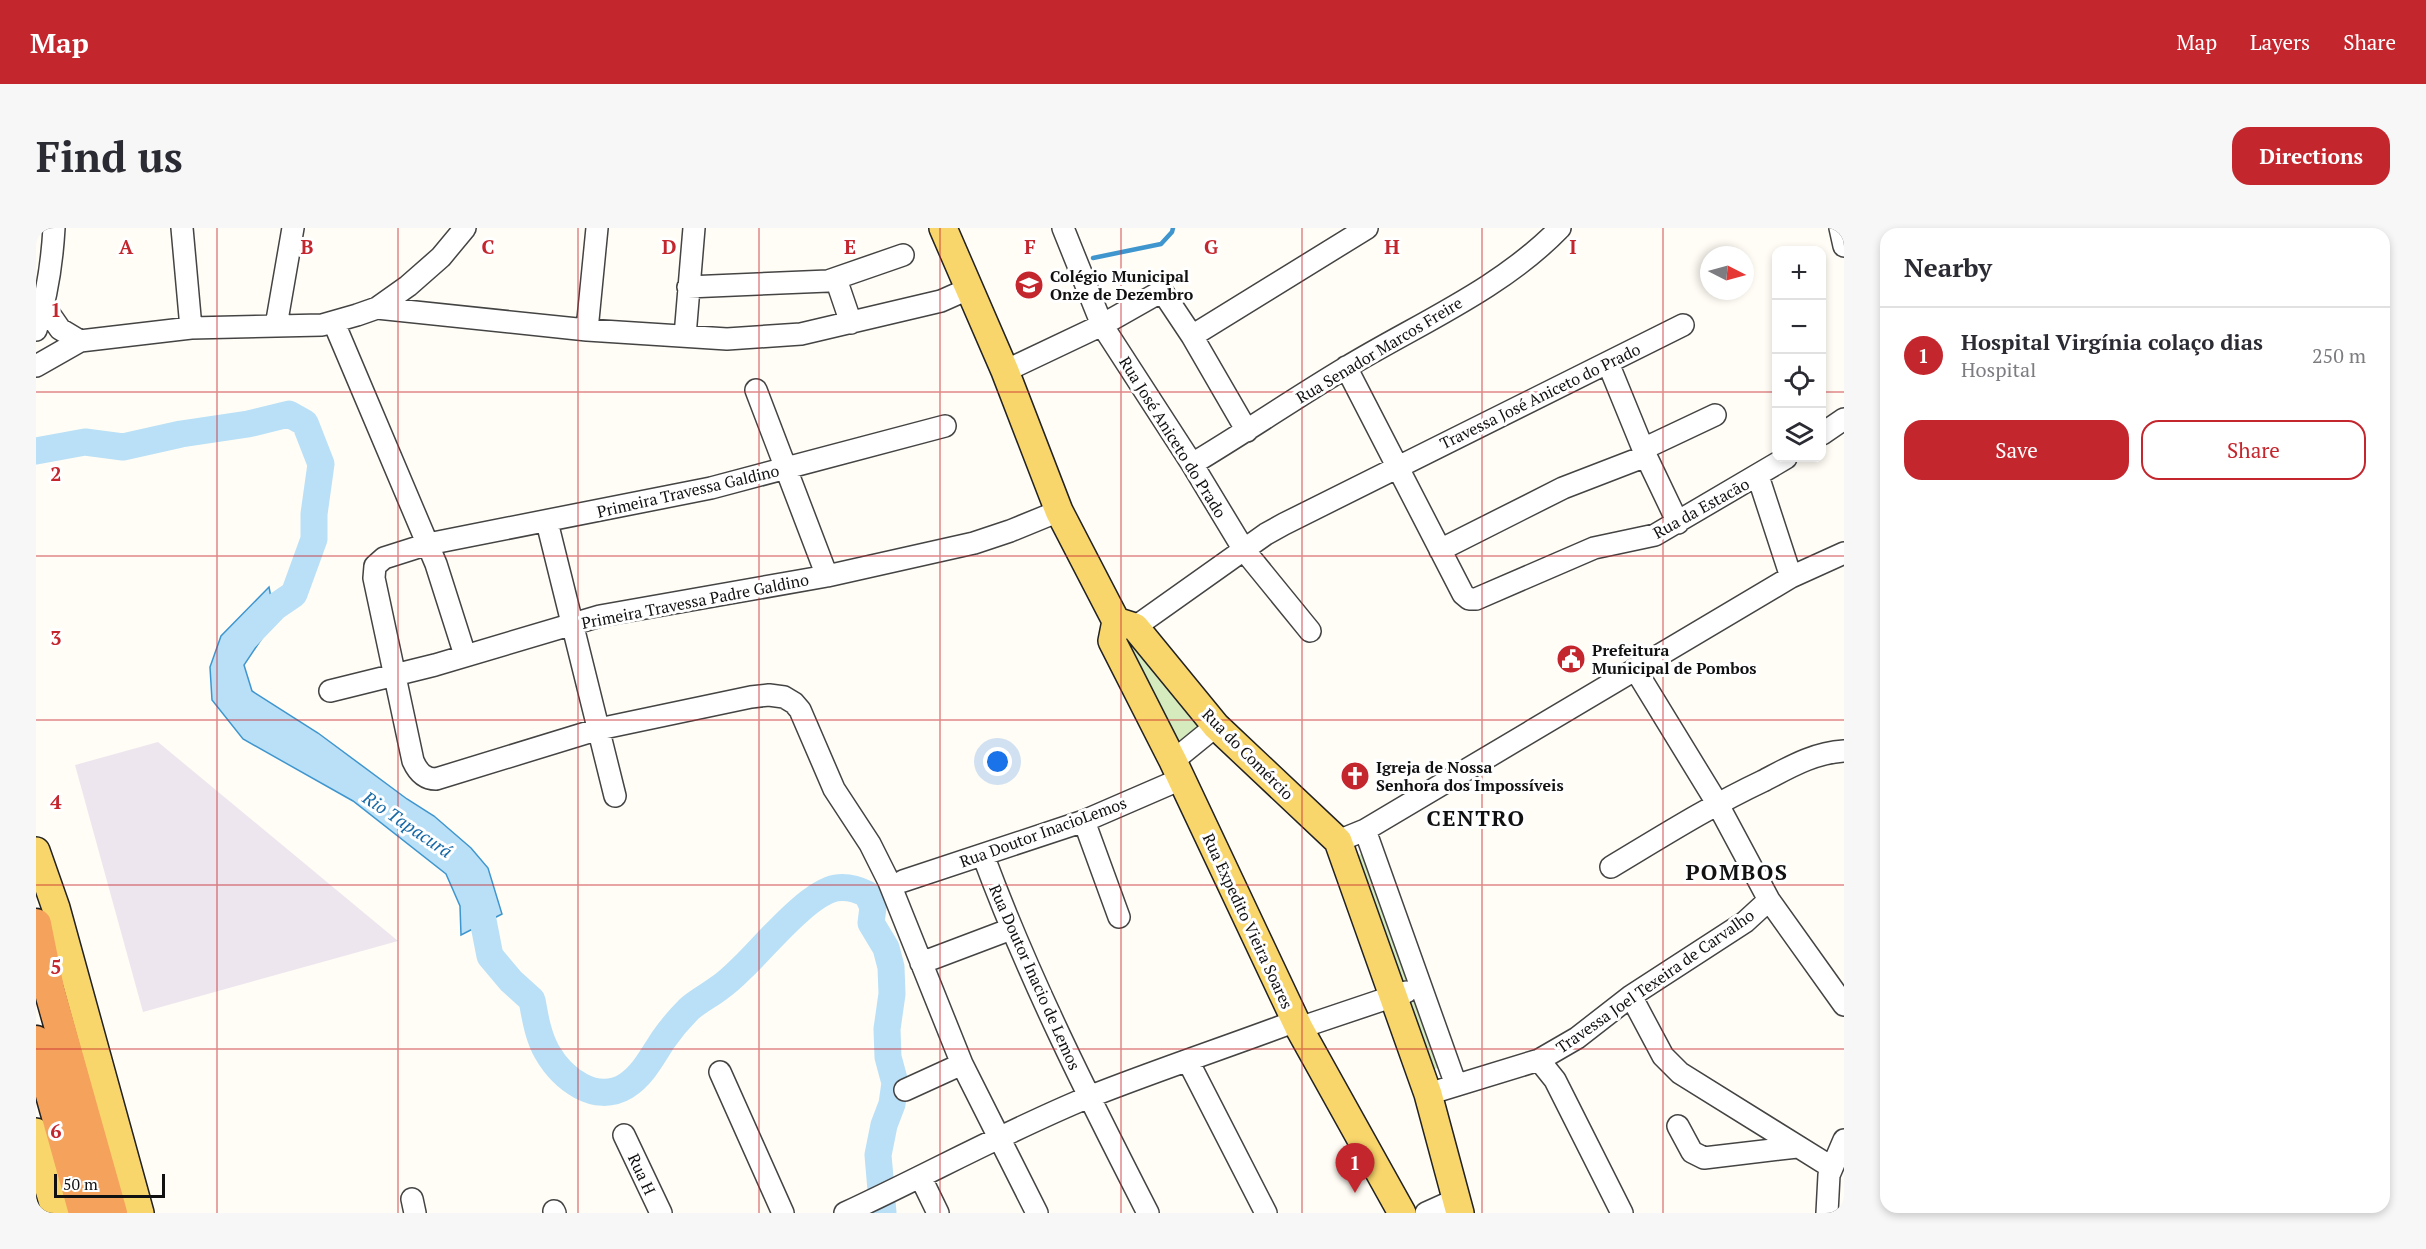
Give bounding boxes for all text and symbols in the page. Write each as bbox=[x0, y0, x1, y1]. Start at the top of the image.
text: Map bbox=[30, 24, 89, 61]
text: Map bbox=[2176, 28, 2217, 56]
text: Layers bbox=[2250, 28, 2310, 56]
text: Share bbox=[2343, 28, 2396, 56]
button: Directions bbox=[2232, 127, 2390, 185]
text: Find us bbox=[36, 128, 183, 184]
text: A bbox=[119, 233, 134, 260]
text: B bbox=[301, 233, 314, 260]
text: C bbox=[481, 233, 495, 260]
text: D bbox=[662, 233, 676, 260]
text: E bbox=[844, 233, 856, 260]
text: F bbox=[1024, 233, 1036, 260]
text: G bbox=[1204, 233, 1218, 260]
text: H bbox=[1384, 233, 1400, 260]
text: I bbox=[1569, 233, 1577, 260]
north arrow bbox=[1700, 246, 1754, 300]
map controls bbox=[1772, 246, 1826, 462]
button: + bbox=[1772, 246, 1826, 300]
text: Nearby bbox=[1904, 250, 1992, 284]
place label: Colégio Municipal Onze de Dezembro bbox=[1050, 265, 1194, 305]
school or university icon: Colégio Municipal Onze de Dezembro bbox=[1013, 269, 1045, 301]
street label: Rua Senador Marcos Freire bbox=[1292, 292, 1466, 408]
text: 1 bbox=[50, 296, 62, 323]
button: − bbox=[1772, 300, 1826, 354]
text: Hospital Virgínia colaço dias bbox=[1961, 327, 2263, 356]
street label: Travessa José Aniceto do Prado bbox=[1436, 338, 1644, 454]
text: 1 bbox=[1918, 342, 1929, 369]
text: 250 m bbox=[2312, 342, 2366, 369]
street label: Rua José Aniceto do Prado bbox=[1114, 352, 1232, 522]
button: locate bbox=[1772, 354, 1826, 408]
text: Hospital bbox=[1961, 356, 2036, 383]
button: layers bbox=[1772, 408, 1826, 462]
button: Save bbox=[1904, 420, 2129, 480]
button: Share bbox=[2141, 420, 2366, 480]
street label: Primeira Travessa Galdino bbox=[595, 459, 782, 523]
text: 2 bbox=[50, 460, 62, 487]
street label: Rua da Estacão bbox=[1649, 472, 1753, 544]
street label: Primeira Travessa Padre Galdino bbox=[579, 568, 811, 634]
text: 3 bbox=[50, 624, 62, 651]
place label: Prefeitura Municipal de Pombos bbox=[1592, 639, 1756, 679]
public building icon: Prefeitura Municipal de Pombos bbox=[1555, 643, 1587, 675]
street label: Rua do Comércio bbox=[1197, 703, 1299, 805]
your location bbox=[983, 747, 1012, 776]
place label: Igreja de Nossa Senhora dos Impossíveis bbox=[1376, 756, 1564, 796]
church icon: Igreja de Nossa Senhora dos Impossíveis bbox=[1339, 760, 1371, 792]
water label: Rio Tapacurá bbox=[358, 785, 458, 863]
text: 4 bbox=[50, 788, 62, 815]
street label: Rua Doutor InacioLemos bbox=[956, 791, 1130, 872]
district label: CENTRO bbox=[1426, 803, 1526, 832]
street label: Rua Expedito Vieira Soares bbox=[1198, 830, 1298, 1012]
district label: POMBOS bbox=[1685, 857, 1789, 886]
street label: Rua Doutor Inacio de Lemos bbox=[984, 881, 1086, 1073]
street label: Travessa Joel Texeira de Carvalho bbox=[1552, 904, 1759, 1058]
text: 5 bbox=[50, 953, 62, 980]
text: 6 bbox=[50, 1117, 62, 1144]
pin: 1 bbox=[1336, 1144, 1374, 1193]
street label: Rua H bbox=[623, 1150, 661, 1198]
scale bar bbox=[54, 1171, 165, 1198]
text: 50 m bbox=[63, 1173, 98, 1195]

